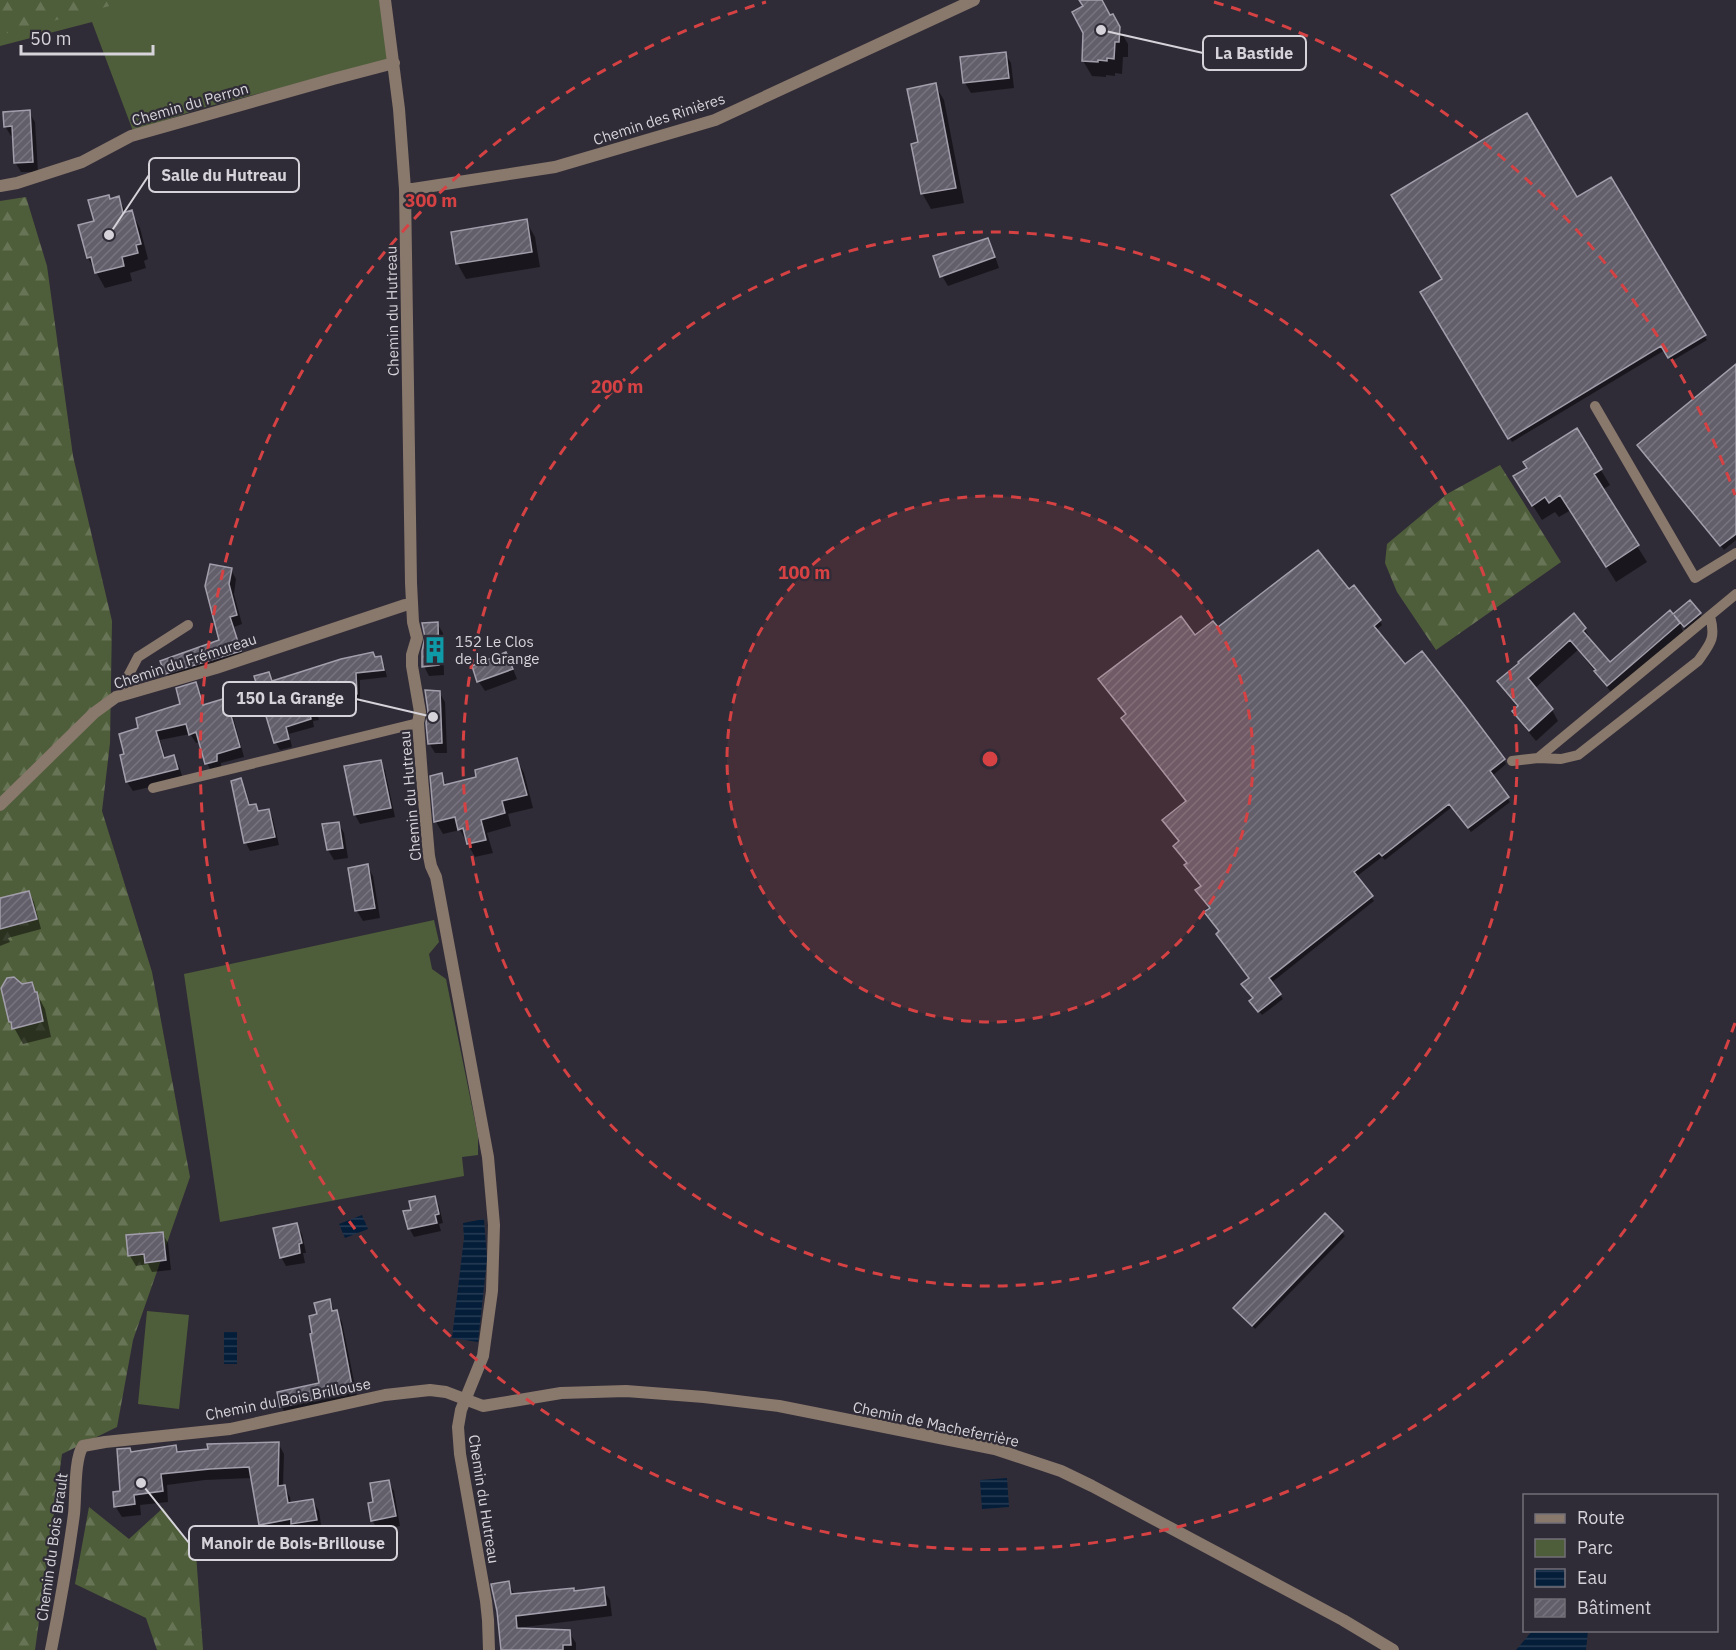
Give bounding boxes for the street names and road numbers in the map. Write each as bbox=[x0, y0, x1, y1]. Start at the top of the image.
street label: Chemin du Perron bbox=[129, 78, 251, 130]
street label: Chemin des Rinières bbox=[591, 89, 727, 149]
street label: Chemin du Hutreau bbox=[381, 246, 403, 376]
street label: Chemin du Frémureau bbox=[111, 629, 259, 693]
street label: Chemin du Hutreau bbox=[395, 730, 425, 862]
street label: Chemin du Bois Brillouse bbox=[204, 1374, 372, 1424]
street label: Chemin de Macheferrière bbox=[851, 1397, 1021, 1451]
street label: Chemin du Hutreau bbox=[464, 1433, 504, 1565]
street label: Chemin du Bois Brault bbox=[32, 1472, 72, 1622]

